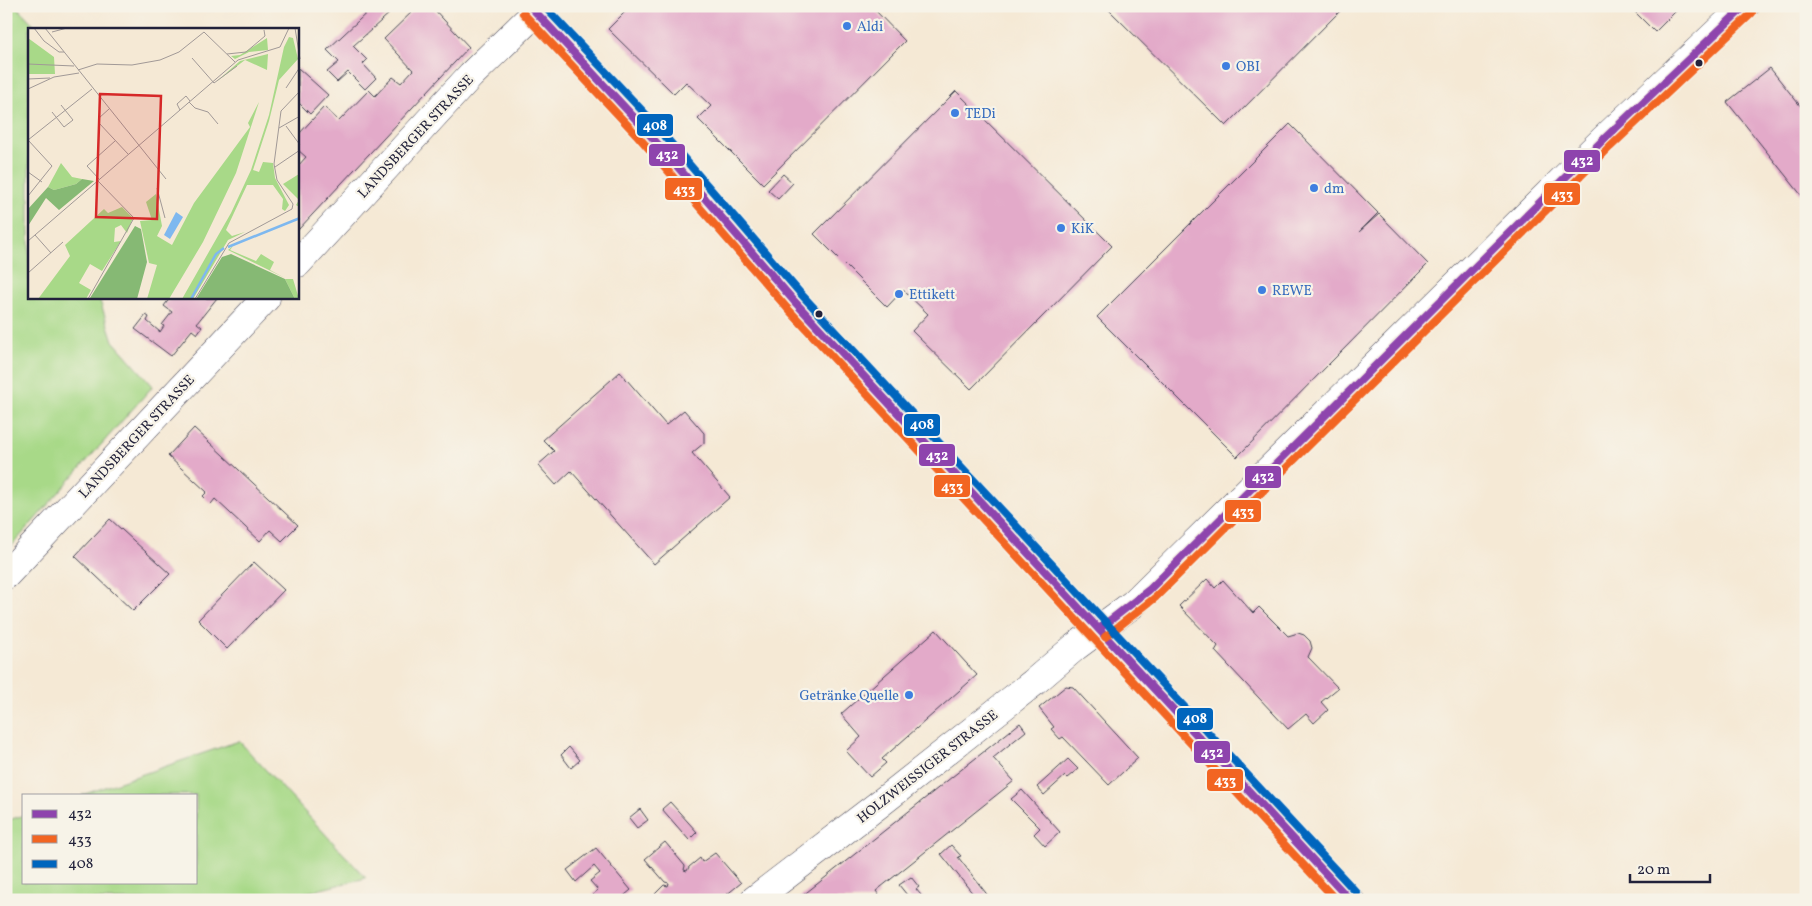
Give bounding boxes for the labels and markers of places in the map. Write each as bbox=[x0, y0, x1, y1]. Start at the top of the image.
place label: Aldi bbox=[857, 18, 883, 37]
marker: Aldi bbox=[841, 20, 853, 32]
place label: OBI bbox=[1236, 58, 1260, 77]
unlabelled marker bbox=[1694, 58, 1704, 68]
marker: OBI bbox=[1220, 60, 1232, 72]
place label: TEDi bbox=[965, 105, 996, 124]
marker: TEDi bbox=[949, 107, 961, 119]
place label: dm bbox=[1324, 180, 1344, 199]
marker: dm bbox=[1308, 182, 1320, 194]
place label: KiK bbox=[1071, 220, 1095, 239]
marker: KiK bbox=[1055, 222, 1067, 234]
place label: REWE bbox=[1272, 282, 1312, 301]
marker: REWE bbox=[1256, 284, 1268, 296]
place label: Ettikett bbox=[909, 286, 955, 305]
marker: Ettikett bbox=[893, 288, 905, 300]
unlabelled marker bbox=[814, 309, 824, 319]
place label: Getränke Quelle bbox=[799, 687, 899, 706]
marker: Getränke Quelle bbox=[903, 689, 915, 701]

